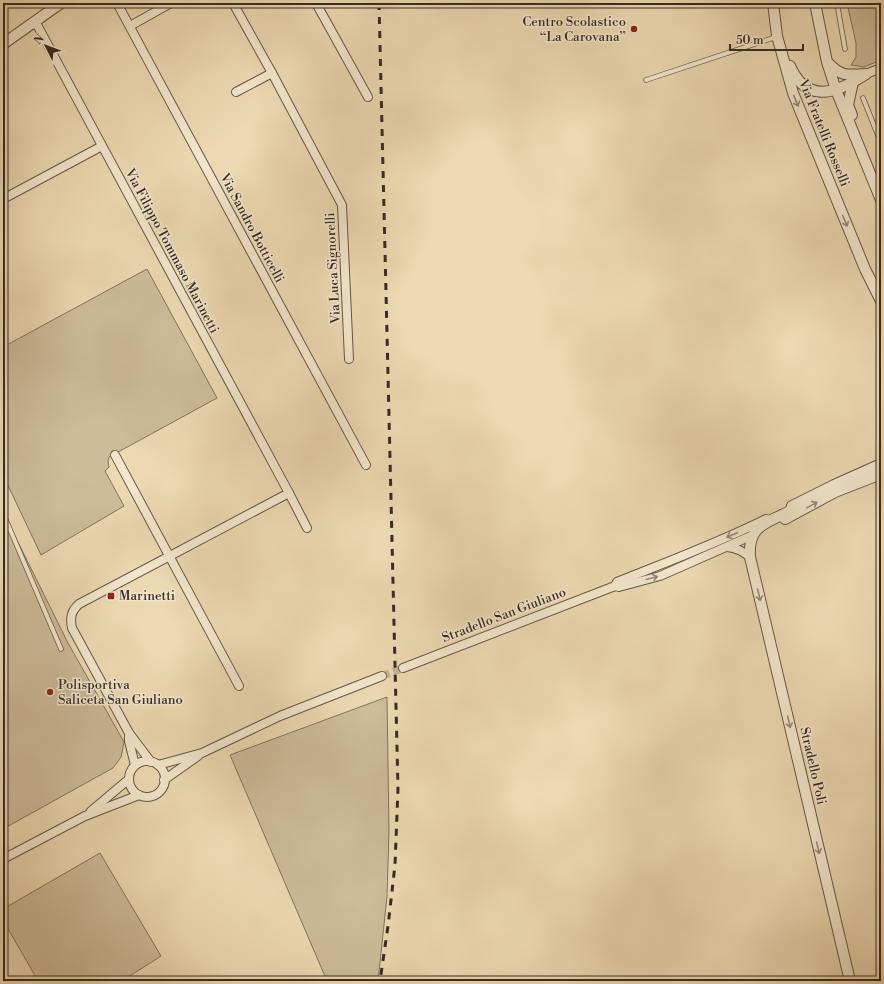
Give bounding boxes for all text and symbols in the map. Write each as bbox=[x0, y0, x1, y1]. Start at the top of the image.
place label: Centro Scolastico “La Carovana” bbox=[522, 14, 626, 45]
marker: Centro Scolastico “La Carovana” bbox=[629, 24, 639, 34]
north arrow bbox=[26, 26, 66, 66]
scale bar bbox=[730, 26, 803, 52]
text: N bbox=[31, 32, 48, 48]
text: 50 m bbox=[736, 33, 764, 48]
street label: Via Fratelli Rosselli bbox=[795, 76, 853, 189]
one-way arrow bbox=[792, 94, 800, 106]
street label: Via Filippo Tommaso Marinetti bbox=[121, 165, 222, 336]
street label: Via Sandro Botticelli bbox=[216, 170, 288, 285]
street label: Via Luca Signorelli bbox=[322, 212, 344, 325]
one-way arrow bbox=[842, 214, 850, 226]
one-way arrow bbox=[806, 500, 818, 508]
one-way arrow bbox=[726, 532, 738, 539]
one-way arrow bbox=[646, 574, 659, 581]
street label: Stradello San Giuliano bbox=[440, 584, 568, 646]
place label: Marinetti bbox=[119, 588, 175, 604]
one-way arrow bbox=[756, 588, 763, 601]
marker: Marinetti bbox=[106, 591, 116, 601]
place label: Polisportiva Saliceta San Giuliano bbox=[58, 677, 183, 708]
marker: Polisportiva Saliceta San Giuliano bbox=[45, 687, 55, 697]
one-way arrow bbox=[785, 715, 793, 728]
street label: Stradello Poli bbox=[796, 726, 830, 806]
one-way arrow bbox=[815, 841, 823, 854]

